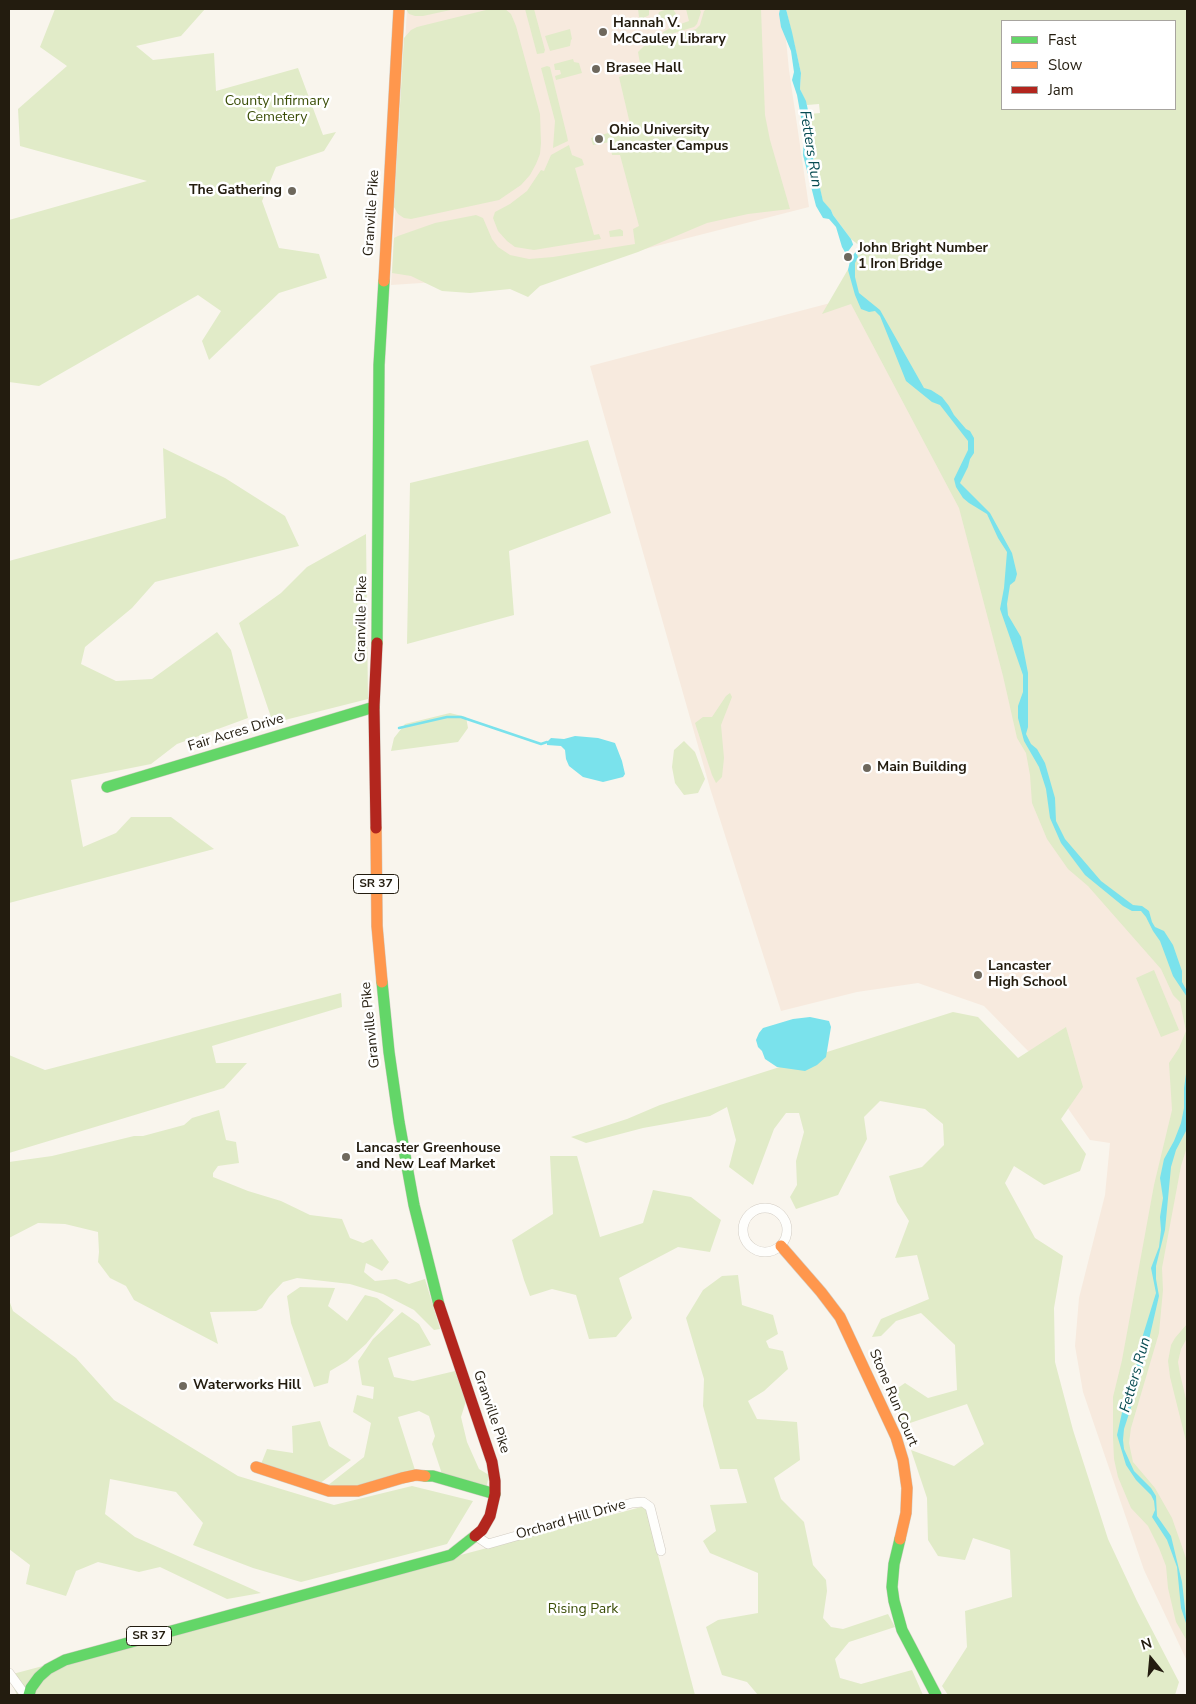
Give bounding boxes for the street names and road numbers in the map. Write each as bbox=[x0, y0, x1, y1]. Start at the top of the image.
street label: Granville Pike bbox=[361, 169, 383, 257]
street label: Granville Pike bbox=[353, 576, 371, 662]
street label: Fair Acres Drive bbox=[186, 710, 286, 756]
road number: SR 37 bbox=[354, 874, 398, 894]
street label: Granville Pike bbox=[358, 981, 384, 1069]
street label: Stone Run Court bbox=[865, 1347, 921, 1449]
street label: Granville Pike bbox=[469, 1368, 513, 1456]
street label: Orchard Hill Drive bbox=[514, 1496, 628, 1544]
road number: SR 37 bbox=[126, 1626, 172, 1645]

